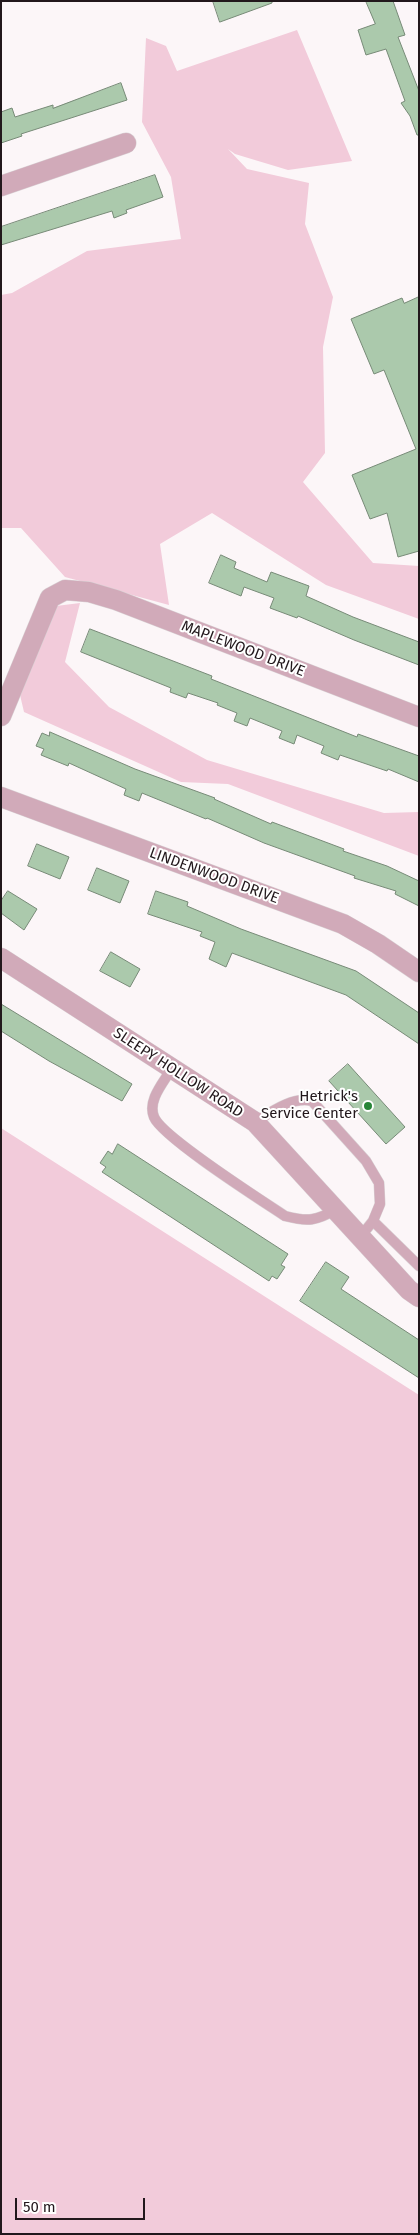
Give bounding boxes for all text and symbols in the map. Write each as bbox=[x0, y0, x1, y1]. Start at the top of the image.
street label: MAPLEWOOD DRIVE bbox=[179, 617, 307, 681]
street label: LINDENWOOD DRIVE bbox=[147, 844, 281, 908]
street label: SLEEPY HOLLOW ROAD bbox=[110, 1024, 246, 1122]
place label: Hetrick's Service Center bbox=[261, 1088, 358, 1123]
marker: Hetrick's Service Center bbox=[362, 1100, 374, 1112]
scale bar bbox=[18, 2188, 148, 2220]
text: 50 m bbox=[23, 2198, 56, 2216]

